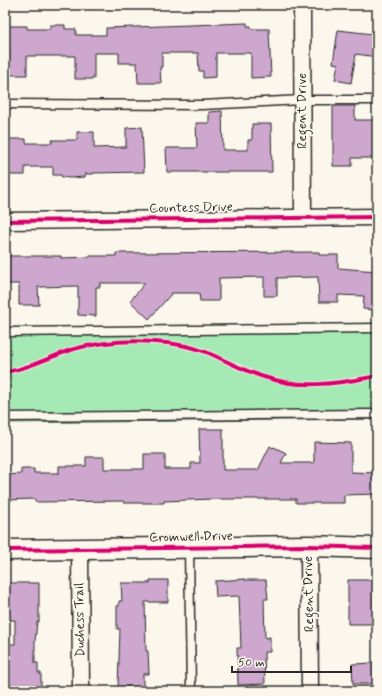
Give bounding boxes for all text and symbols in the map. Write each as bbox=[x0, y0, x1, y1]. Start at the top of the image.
street label: Regent Drive bbox=[294, 73, 313, 149]
street label: Countess Drive bbox=[149, 199, 233, 217]
street label: Cromwell Drive bbox=[149, 528, 233, 546]
street label: Regent Drive bbox=[300, 556, 320, 632]
street label: Duchess Trail bbox=[71, 583, 89, 657]
scale bar bbox=[232, 648, 351, 674]
text: 50 m bbox=[238, 655, 265, 671]

